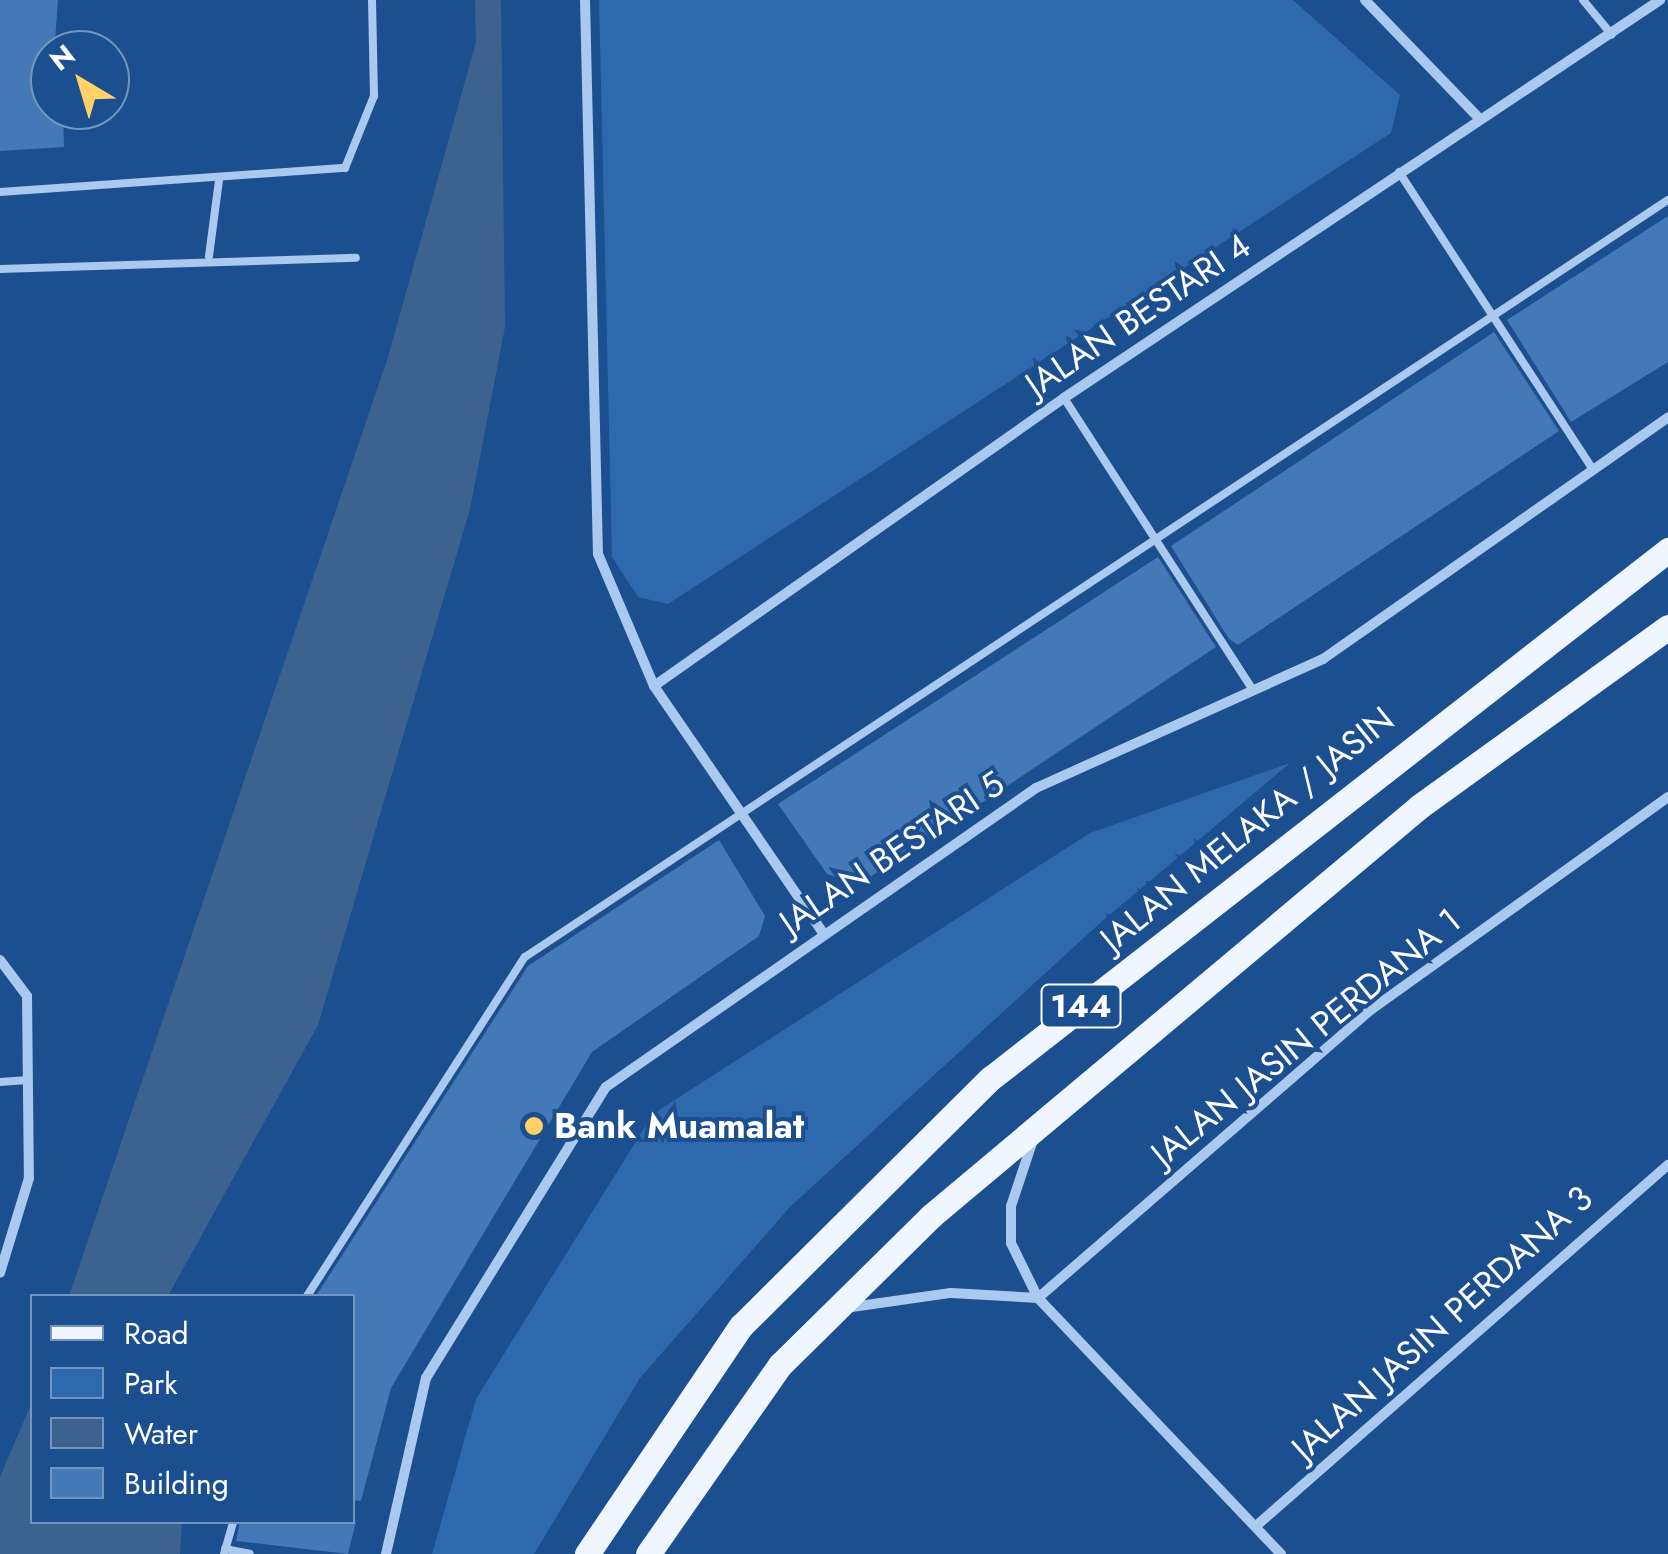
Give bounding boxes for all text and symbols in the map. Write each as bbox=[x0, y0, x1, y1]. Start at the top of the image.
north arrow bbox=[30, 30, 130, 130]
text: N bbox=[41, 35, 84, 81]
street label: JALAN BESTARI 4 bbox=[1018, 224, 1258, 406]
street label: JALAN MELAKA / JASIN bbox=[1092, 698, 1402, 960]
street label: JALAN BESTARI 5 bbox=[772, 763, 1012, 943]
street label: JALAN JASIN PERDANA 1 bbox=[1143, 899, 1469, 1175]
road number: 144 bbox=[1038, 979, 1124, 1033]
place label: Bank Muamalat bbox=[554, 1105, 804, 1147]
marker: Bank Muamalat bbox=[523, 1115, 545, 1137]
street label: JALAN JASIN PERDANA 3 bbox=[1283, 1177, 1601, 1469]
legend bbox=[30, 1294, 355, 1524]
text: Road bbox=[124, 1312, 189, 1355]
text: Park bbox=[124, 1362, 177, 1405]
text: Water bbox=[124, 1412, 198, 1455]
text: Building bbox=[124, 1462, 229, 1505]

